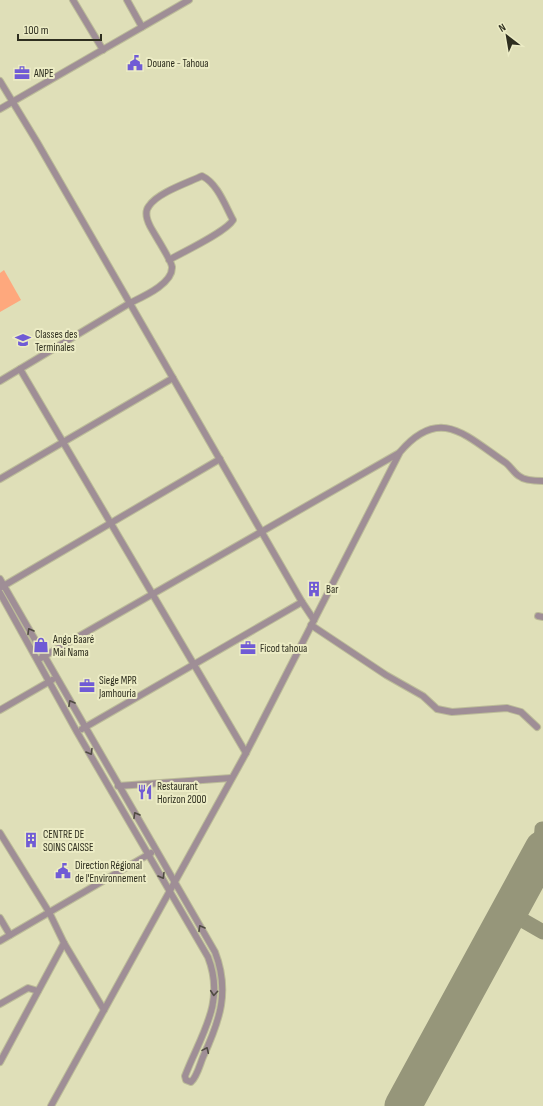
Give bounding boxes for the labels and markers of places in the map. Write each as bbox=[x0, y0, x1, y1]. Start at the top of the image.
public building icon: Douane - Tahoua bbox=[126, 54, 144, 72]
place label: Douane - Tahoua bbox=[147, 57, 209, 70]
office icon: ANPE bbox=[13, 64, 31, 82]
place label: ANPE bbox=[33, 67, 54, 80]
place label: Classes des Terminales bbox=[35, 328, 78, 354]
school or university icon: Classes des Terminales bbox=[14, 331, 32, 349]
building icon: Bar bbox=[305, 580, 323, 598]
place label: Bar bbox=[326, 583, 338, 596]
place label: Ango Baaré Mai Nama bbox=[52, 633, 94, 659]
shop icon: Ango Baaré Mai Nama bbox=[32, 636, 50, 654]
office icon: Ficod tahoua bbox=[239, 639, 257, 657]
place label: Ficod tahoua bbox=[260, 642, 307, 655]
place label: Siege MPR Jamhouria bbox=[98, 674, 137, 700]
office icon: Siege MPR Jamhouria bbox=[78, 677, 96, 695]
place label: Restaurant Horizon 2000 bbox=[157, 780, 207, 806]
restaurant icon: Restaurant Horizon 2000 bbox=[136, 783, 154, 801]
place label: CENTRE DE SOINS CAISSE bbox=[43, 828, 93, 854]
building icon: CENTRE DE SOINS CAISSE bbox=[22, 831, 40, 849]
place label: Direction Régional de l'Environnement bbox=[75, 859, 147, 885]
public building icon: Direction Régional de l'Environnement bbox=[54, 862, 72, 880]

